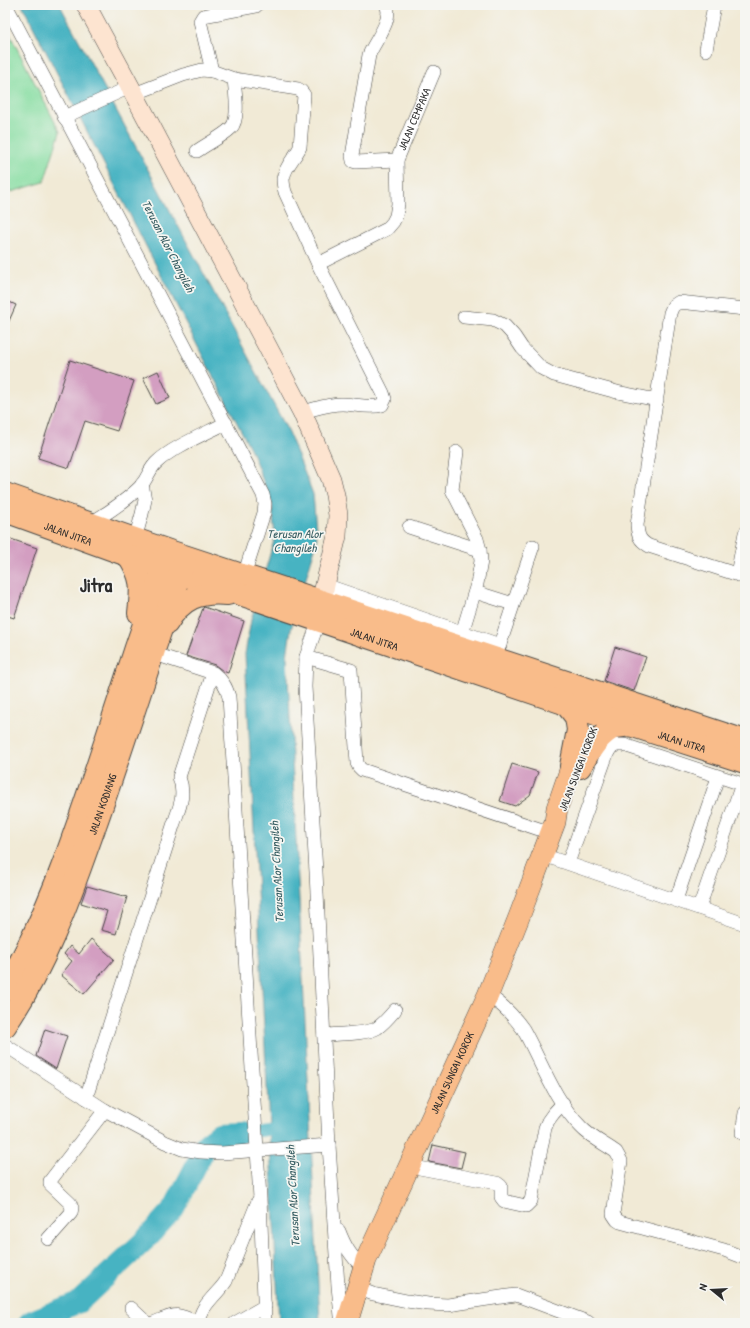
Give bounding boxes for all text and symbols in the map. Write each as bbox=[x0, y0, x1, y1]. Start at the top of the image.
street label: JALAN CEMPAKA bbox=[395, 85, 434, 152]
water label: Terusan Alor Changileh bbox=[138, 197, 199, 296]
street label: JALAN JITRA bbox=[42, 519, 94, 549]
water label: Terusan Alor Changileh bbox=[267, 525, 324, 556]
district label: Jitra bbox=[80, 572, 113, 598]
street label: JALAN JITRA bbox=[349, 625, 401, 654]
street label: JALAN SUNGAI KOROK bbox=[556, 725, 601, 813]
street label: JALAN JITRA bbox=[656, 727, 708, 756]
street label: JALAN KODIANG bbox=[85, 771, 120, 837]
water label: Terusan Alor Changileh bbox=[265, 820, 288, 923]
street label: JALAN SUNGAI KOROK bbox=[427, 1029, 477, 1116]
water label: Terusan Alor Changileh bbox=[281, 1144, 304, 1247]
north arrow bbox=[692, 1270, 732, 1310]
text: N bbox=[695, 1282, 710, 1292]

